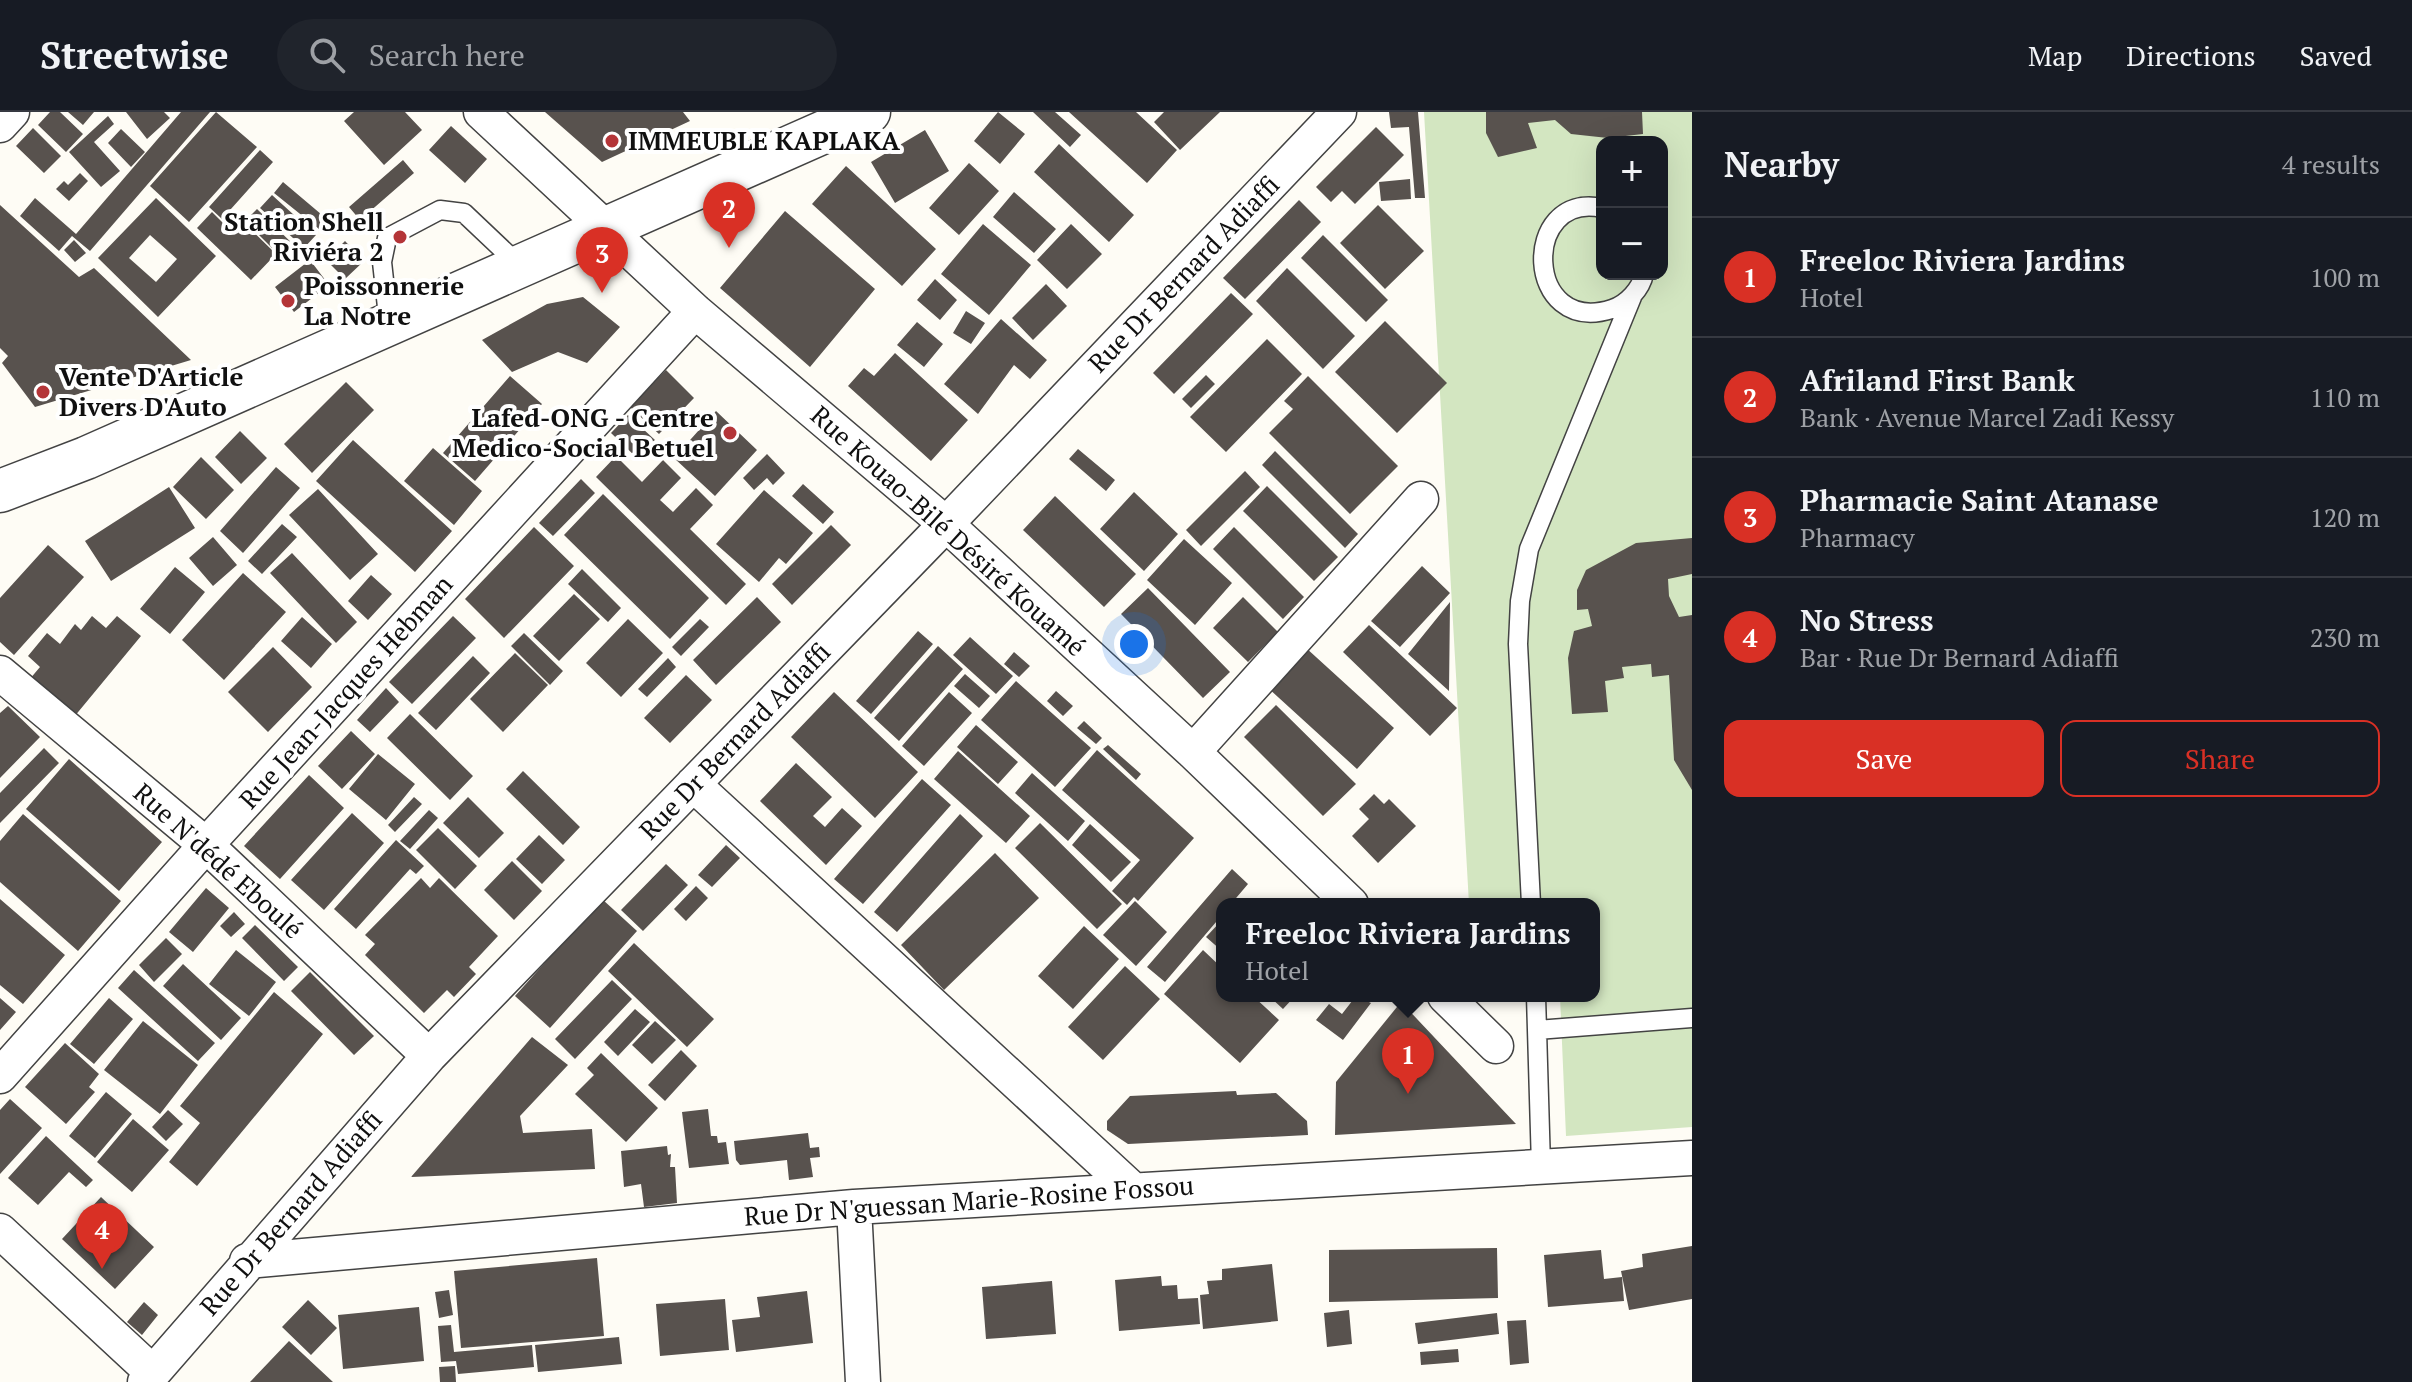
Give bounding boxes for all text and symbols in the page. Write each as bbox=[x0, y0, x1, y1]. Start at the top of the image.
search box bbox=[277, 19, 837, 91]
text: Streetwise bbox=[40, 30, 229, 80]
icon: search bbox=[305, 33, 349, 77]
text: Search here bbox=[369, 35, 525, 75]
text: Map bbox=[2028, 37, 2082, 74]
text: Directions bbox=[2126, 37, 2256, 74]
text: Saved bbox=[2300, 37, 2372, 74]
place label: IMMEUBLE KAPLAKA bbox=[628, 123, 900, 157]
marker: IMMEUBLE KAPLAKA bbox=[603, 132, 621, 150]
map controls bbox=[1596, 136, 1668, 280]
button: + bbox=[1596, 136, 1668, 208]
text: Nearby bbox=[1724, 142, 1839, 187]
text: 4 results bbox=[2282, 147, 2380, 181]
street label: Rue Dr Bernard Adiaffi bbox=[1080, 168, 1286, 379]
pin: 2 bbox=[703, 182, 755, 248]
place label: Station Shell Riviéra 2 bbox=[224, 204, 384, 268]
button: − bbox=[1596, 208, 1668, 280]
pin: 3 bbox=[576, 227, 628, 293]
marker: Station Shell Riviéra 2 bbox=[391, 228, 409, 246]
text: Freeloc Riviera Jardins bbox=[1800, 240, 2125, 280]
text: 1 bbox=[1743, 260, 1757, 294]
text: 100 m bbox=[2310, 260, 2380, 294]
place label: Poissonnerie La Notre bbox=[304, 268, 464, 332]
text: Hotel bbox=[1800, 280, 1864, 314]
marker: Poissonnerie La Notre bbox=[279, 292, 297, 310]
place label: Vente D'Article Divers D'Auto bbox=[59, 359, 243, 423]
text: Afriland First Bank bbox=[1800, 360, 2075, 400]
text: 2 bbox=[1743, 380, 1757, 414]
text: 110 m bbox=[2310, 380, 2380, 414]
marker: Vente D'Article Divers D'Auto bbox=[34, 383, 52, 401]
street label: Rue Kouao-Bilé Désiré Kouamé bbox=[804, 398, 1093, 663]
place label: Lafed-ONG - Centre Medico-Social Betuel bbox=[452, 400, 714, 464]
text: Bank · Avenue Marcel Zadi Kessy bbox=[1800, 400, 2174, 434]
marker: Lafed-ONG - Centre Medico-Social Betuel bbox=[721, 424, 739, 442]
text: Pharmacie Saint Atanase bbox=[1800, 480, 2159, 520]
text: 3 bbox=[1743, 500, 1757, 534]
text: 120 m bbox=[2310, 500, 2380, 534]
text: Pharmacy bbox=[1800, 520, 1915, 554]
street label: Rue Jean-Jacques Hebman bbox=[231, 567, 459, 815]
text: No Stress bbox=[1800, 600, 1934, 640]
text: 4 bbox=[1743, 620, 1757, 654]
text: 230 m bbox=[2310, 620, 2380, 654]
your location bbox=[1114, 624, 1154, 664]
street label: Rue Dr Bernard Adiaffi bbox=[631, 635, 837, 846]
text: Bar · Rue Dr Bernard Adiaffi bbox=[1800, 640, 2119, 674]
button: Save bbox=[1724, 720, 2044, 797]
button: Share bbox=[2060, 720, 2380, 797]
street label: Rue N'dédé Eboulé bbox=[127, 775, 311, 945]
popup bbox=[1216, 898, 1600, 1002]
text: Freeloc Riviera Jardins bbox=[1245, 913, 1571, 953]
text: Hotel bbox=[1245, 953, 1309, 987]
pin: 1 bbox=[1382, 1028, 1434, 1094]
street label: Rue Dr Bernard Adiaffi bbox=[192, 1103, 389, 1322]
street label: Rue Dr N'guessan Marie-Rosine Fossou bbox=[743, 1167, 1195, 1233]
pin: 4 bbox=[76, 1203, 128, 1269]

